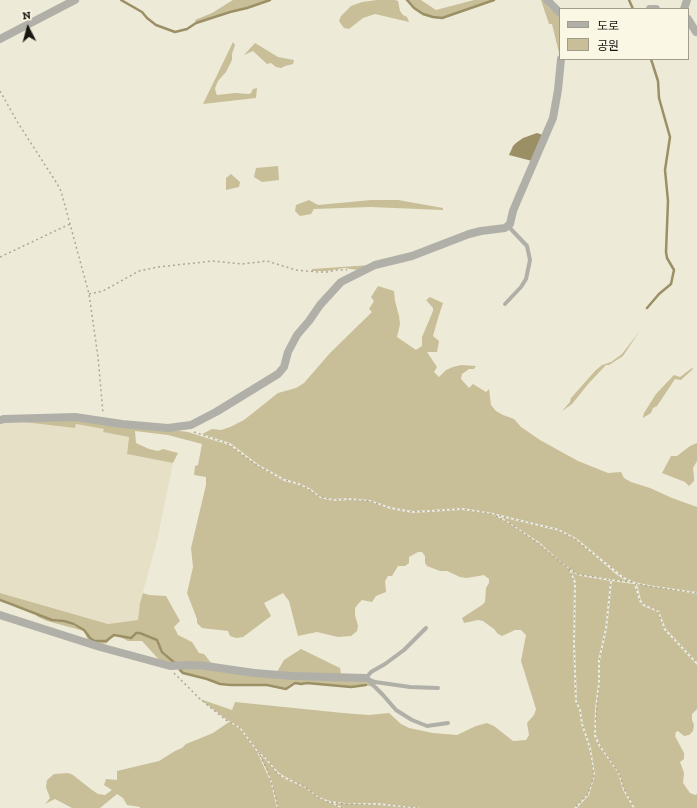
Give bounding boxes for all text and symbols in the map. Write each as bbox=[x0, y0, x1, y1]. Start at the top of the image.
north arrow bbox=[8, 8, 48, 48]
legend bbox=[559, 8, 689, 60]
text: N bbox=[22, 9, 32, 22]
text: 도로 bbox=[597, 19, 619, 33]
text: 공원 bbox=[597, 39, 619, 53]

